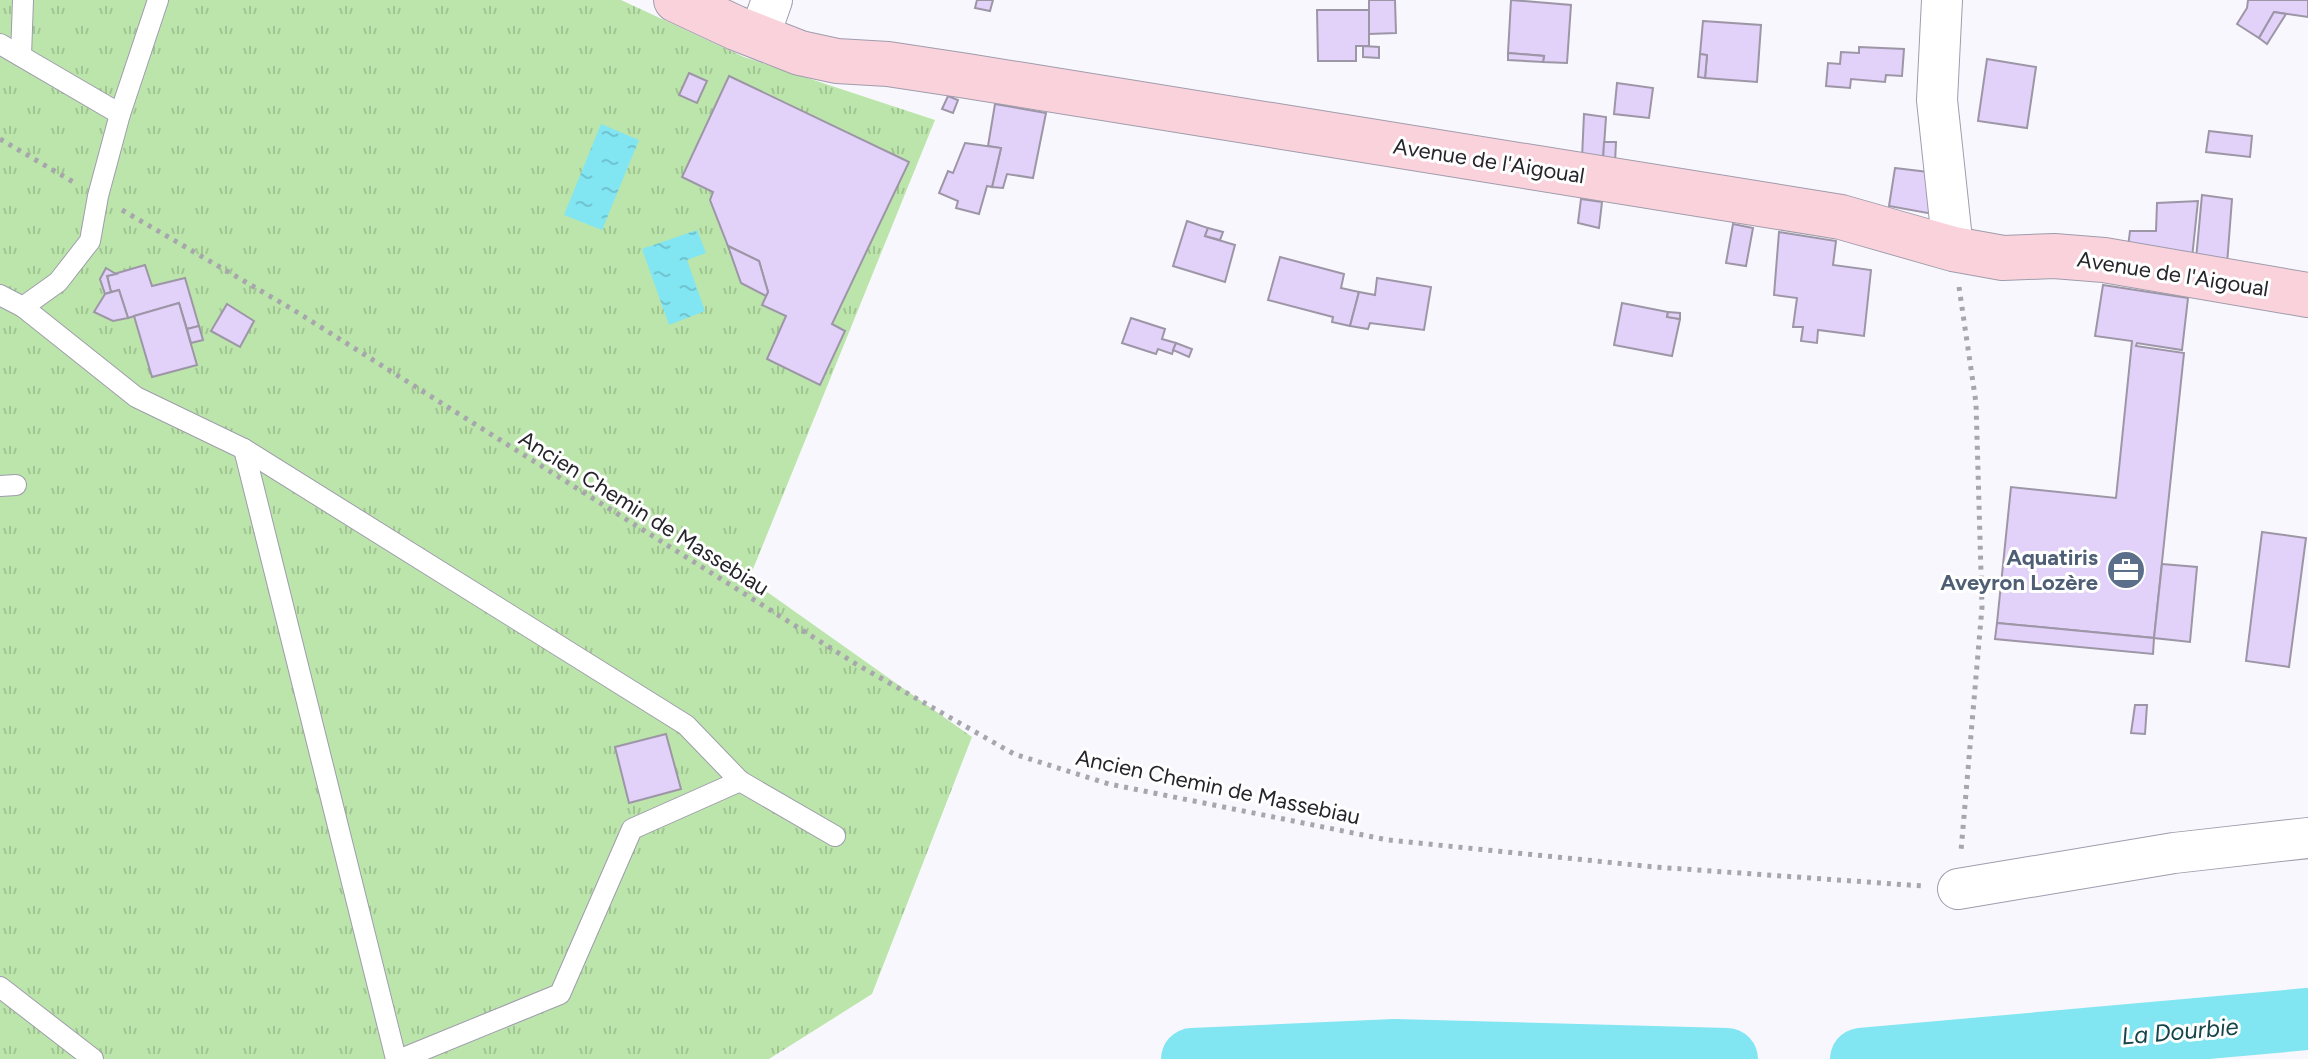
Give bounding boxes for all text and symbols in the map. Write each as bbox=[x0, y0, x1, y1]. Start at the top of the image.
street label: Avenue de l'Aigoual bbox=[1391, 133, 1587, 189]
street label: Avenue de l'Aigoual bbox=[2075, 246, 2271, 302]
street label: Ancien Chemin de Massebiau bbox=[514, 425, 774, 601]
place label: Aquatiris Aveyron Lozère bbox=[1940, 544, 2098, 596]
office icon: Aquatiris Aveyron Lozère bbox=[2105, 549, 2147, 591]
street label: Ancien Chemin de Massebiau bbox=[1073, 744, 1363, 830]
water label: La Dourbie bbox=[2120, 1011, 2240, 1051]

